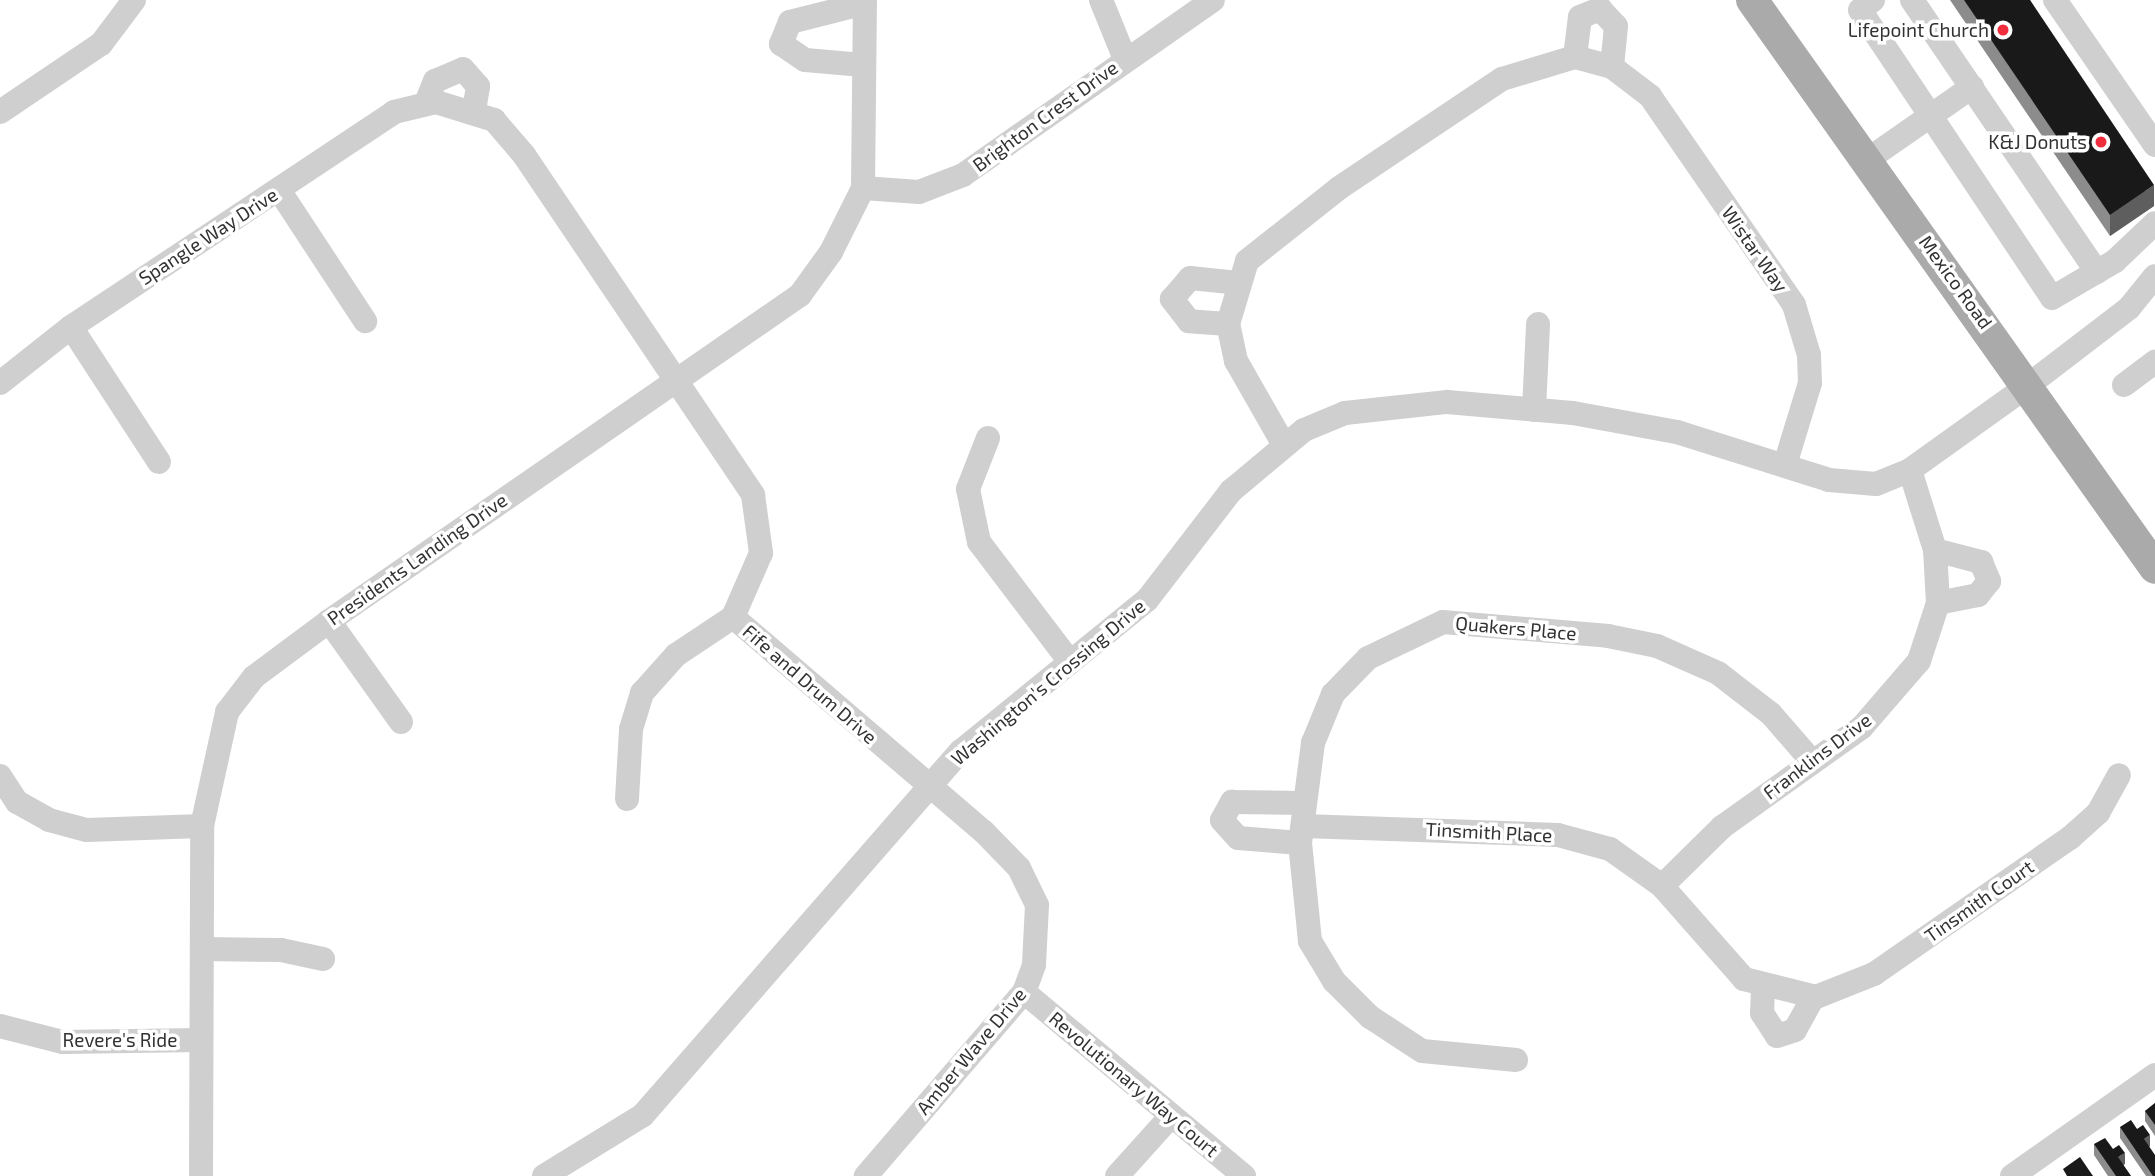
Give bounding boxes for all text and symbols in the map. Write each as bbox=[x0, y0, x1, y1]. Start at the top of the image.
place label: Lifepoint Church bbox=[1848, 19, 1989, 41]
marker: Lifepoint Church bbox=[1995, 22, 2011, 38]
street label: Brighton Crest Drive bbox=[968, 56, 1122, 176]
place label: K&J Donuts bbox=[1988, 131, 2087, 153]
marker: K&J Donuts bbox=[2093, 134, 2109, 150]
street label: Spangle Way Drive bbox=[134, 182, 282, 290]
street label: Wistar Way bbox=[1717, 201, 1793, 297]
street label: Mexico Road bbox=[1915, 231, 1997, 333]
street label: Presidents Landing Drive bbox=[323, 488, 511, 630]
street label: Washington's Crossing Drive bbox=[946, 594, 1150, 770]
street label: Quakers Place bbox=[1454, 611, 1578, 645]
street label: Fife and Drum Drive bbox=[738, 620, 882, 748]
street label: Franklins Drive bbox=[1759, 708, 1875, 804]
street label: Tinsmith Place bbox=[1425, 817, 1553, 847]
street label: Tinsmith Court bbox=[1920, 855, 2038, 947]
street label: Amber Wave Drive bbox=[911, 983, 1031, 1119]
street label: Revolutionary Way Court bbox=[1044, 1006, 1224, 1162]
street label: Revere's Ride bbox=[63, 1029, 177, 1051]

